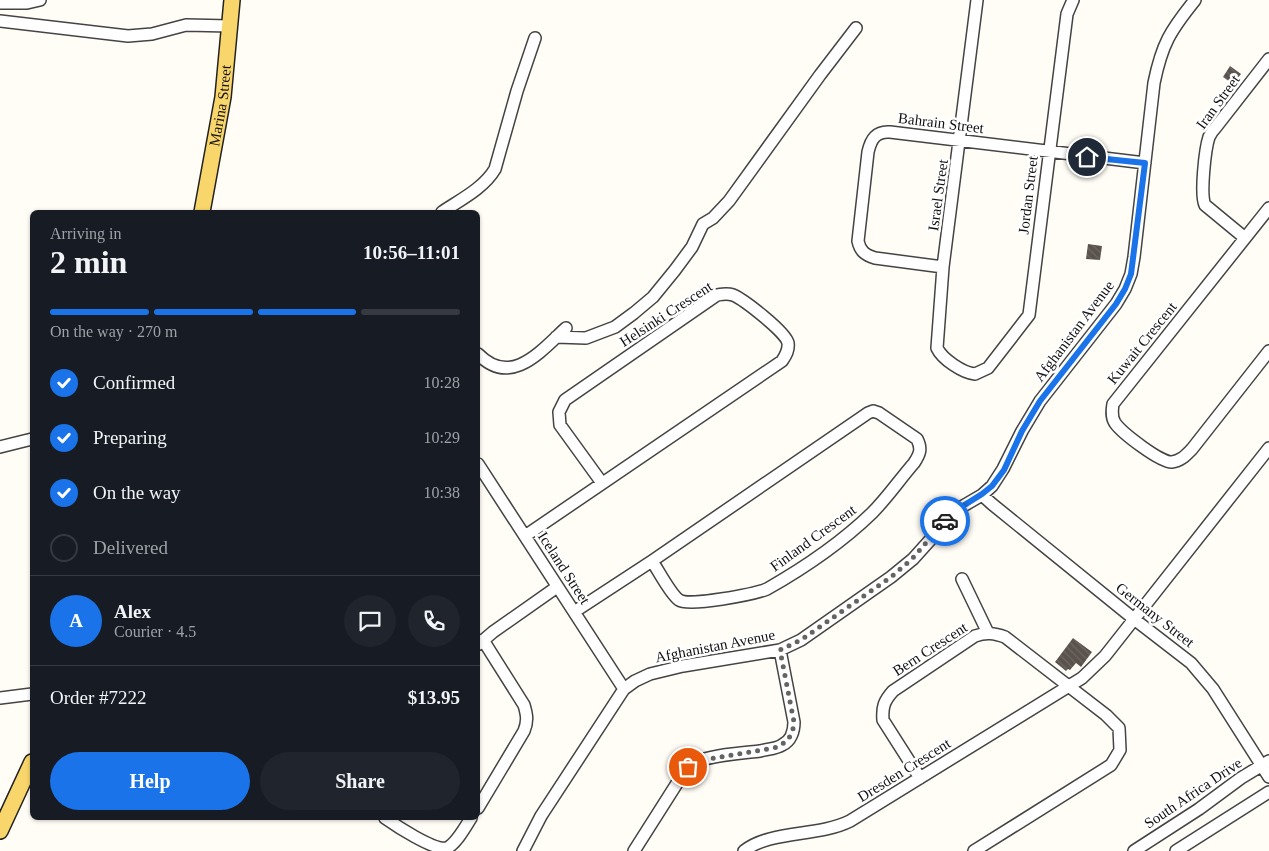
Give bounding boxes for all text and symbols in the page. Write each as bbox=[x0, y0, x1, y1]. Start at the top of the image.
street label: Marina Street bbox=[206, 63, 234, 148]
street label: Iran Street bbox=[1193, 71, 1243, 132]
street label: Bahrain Street bbox=[897, 110, 986, 136]
pin bbox=[1066, 136, 1108, 178]
icon: home bbox=[1073, 143, 1101, 171]
street label: Jordan Street bbox=[1015, 154, 1041, 235]
street label: Israel Street bbox=[925, 157, 951, 232]
text: Arriving in bbox=[50, 225, 122, 242]
text: 10:56–11:01 bbox=[363, 242, 460, 263]
text: 2 min bbox=[50, 244, 127, 280]
street label: Afghanistan Avenue bbox=[1031, 277, 1117, 384]
street label: Helsinki Crescent bbox=[617, 278, 716, 350]
street label: Kuwait Crescent bbox=[1104, 298, 1180, 387]
text: On the way · 270 m bbox=[50, 323, 178, 340]
icon: check bbox=[50, 369, 78, 397]
text: Confirmed bbox=[93, 372, 175, 393]
text: 10:28 bbox=[424, 374, 460, 391]
icon: check bbox=[50, 424, 78, 452]
text: Preparing bbox=[93, 427, 167, 448]
text: 10:29 bbox=[424, 429, 460, 446]
icon: check bbox=[50, 479, 78, 507]
text: On the way bbox=[93, 482, 181, 503]
text: 10:38 bbox=[424, 484, 460, 501]
courier bbox=[920, 496, 970, 546]
street label: Finland Crescent bbox=[767, 501, 860, 574]
icon: car bbox=[931, 507, 959, 535]
street label: Iceland Street bbox=[535, 529, 594, 608]
text: Delivered bbox=[93, 537, 168, 558]
street label: Germany Street bbox=[1113, 580, 1198, 651]
button: chat bbox=[344, 595, 396, 647]
button: phone bbox=[408, 595, 460, 647]
text: Alex bbox=[114, 601, 151, 622]
text: A bbox=[69, 610, 83, 631]
street label: Bern Crescent bbox=[890, 619, 971, 679]
text: Courier · 4.5 bbox=[114, 623, 196, 640]
street label: Afghanistan Avenue bbox=[654, 626, 777, 665]
text: Order #7222 bbox=[50, 687, 147, 708]
text: $13.95 bbox=[408, 687, 460, 708]
street label: Dresden Crescent bbox=[855, 735, 954, 805]
pin bbox=[667, 746, 709, 788]
button: Help bbox=[50, 752, 250, 810]
button: Share bbox=[260, 752, 460, 810]
icon: bag bbox=[674, 753, 702, 781]
street label: South Africa Drive bbox=[1141, 754, 1245, 832]

